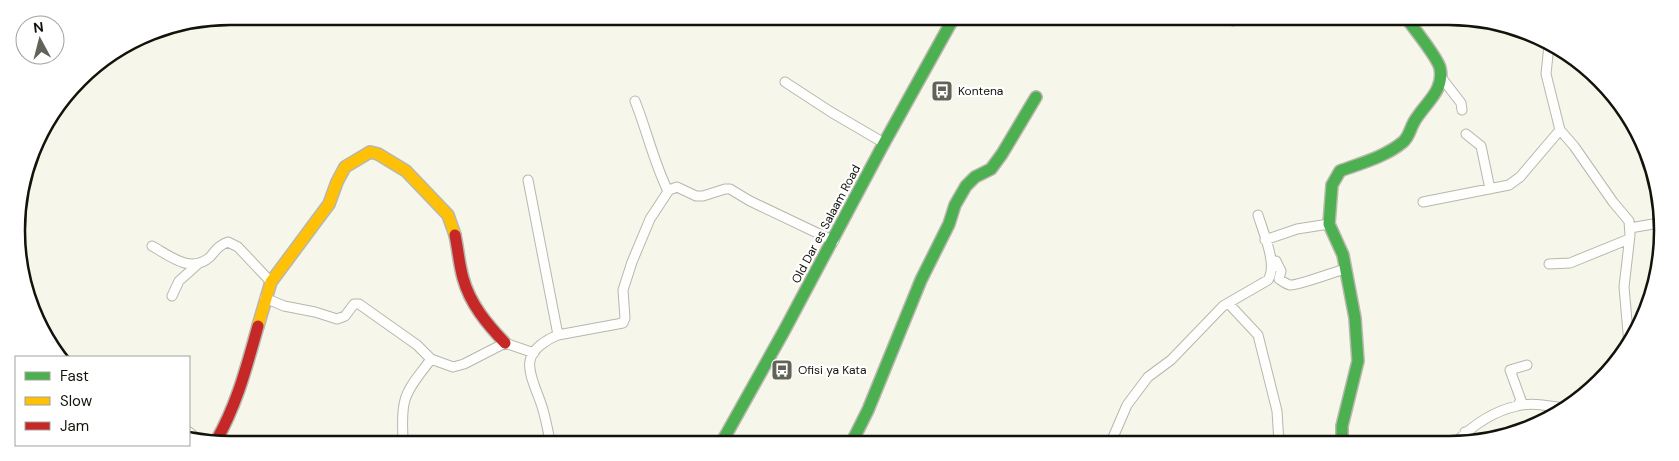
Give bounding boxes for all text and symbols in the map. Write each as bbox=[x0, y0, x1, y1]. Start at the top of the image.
north arrow bbox=[15, 15, 65, 65]
text: N bbox=[32, 18, 45, 37]
bus stop icon: Kontena bbox=[930, 79, 954, 103]
place label: Kontena bbox=[958, 83, 1003, 99]
street label: Old Dar es Salaam Road bbox=[788, 162, 864, 286]
legend bbox=[15, 356, 190, 446]
bus stop icon: Ofisi ya Kata bbox=[770, 358, 794, 382]
place label: Ofisi ya Kata bbox=[798, 362, 867, 378]
text: Fast bbox=[60, 366, 89, 386]
text: Slow bbox=[60, 391, 93, 411]
text: Jam bbox=[60, 416, 89, 436]

